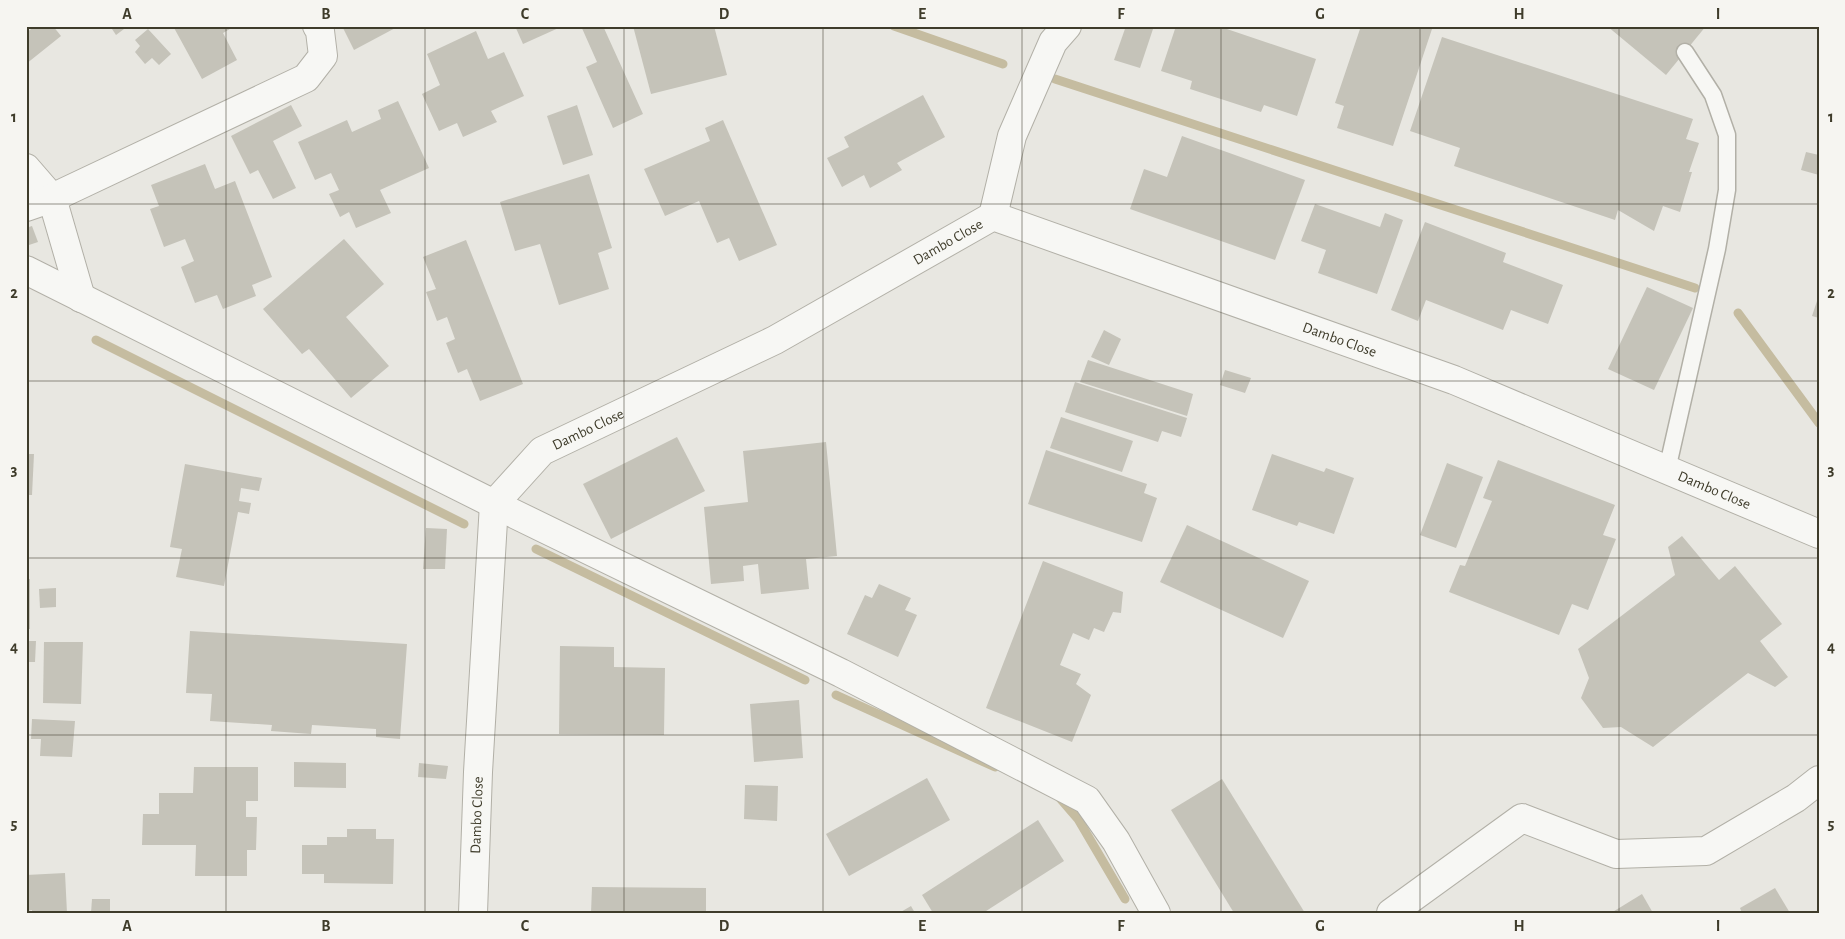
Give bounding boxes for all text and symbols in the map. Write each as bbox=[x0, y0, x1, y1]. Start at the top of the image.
text: A bbox=[122, 6, 132, 22]
text: B bbox=[321, 6, 331, 22]
text: C bbox=[521, 6, 530, 22]
text: D bbox=[719, 6, 730, 22]
text: E bbox=[918, 6, 926, 22]
text: F bbox=[1117, 6, 1125, 22]
text: G bbox=[1315, 6, 1325, 22]
text: H bbox=[1513, 6, 1525, 22]
text: I bbox=[1716, 6, 1720, 22]
text: 1 bbox=[11, 109, 17, 125]
text: 1 bbox=[1828, 109, 1834, 125]
street label: Dambo Close bbox=[910, 216, 985, 267]
text: 2 bbox=[10, 285, 18, 301]
text: 2 bbox=[1827, 285, 1835, 301]
street label: Dambo Close bbox=[1301, 319, 1379, 359]
street label: Dambo Close bbox=[550, 406, 626, 453]
text: 3 bbox=[11, 462, 18, 478]
text: 3 bbox=[1828, 462, 1835, 478]
street label: Dambo Close bbox=[1676, 468, 1753, 512]
text: 4 bbox=[10, 639, 18, 655]
text: 4 bbox=[1827, 639, 1835, 655]
street label: Dambo Close bbox=[468, 776, 485, 854]
text: 5 bbox=[11, 816, 18, 832]
text: 5 bbox=[1828, 816, 1835, 832]
text: A bbox=[122, 918, 132, 934]
text: B bbox=[321, 918, 331, 934]
text: C bbox=[521, 918, 530, 934]
text: D bbox=[719, 918, 730, 934]
text: E bbox=[918, 918, 926, 934]
text: F bbox=[1117, 918, 1125, 934]
text: G bbox=[1315, 918, 1325, 934]
text: H bbox=[1513, 918, 1525, 934]
text: I bbox=[1716, 918, 1720, 934]

